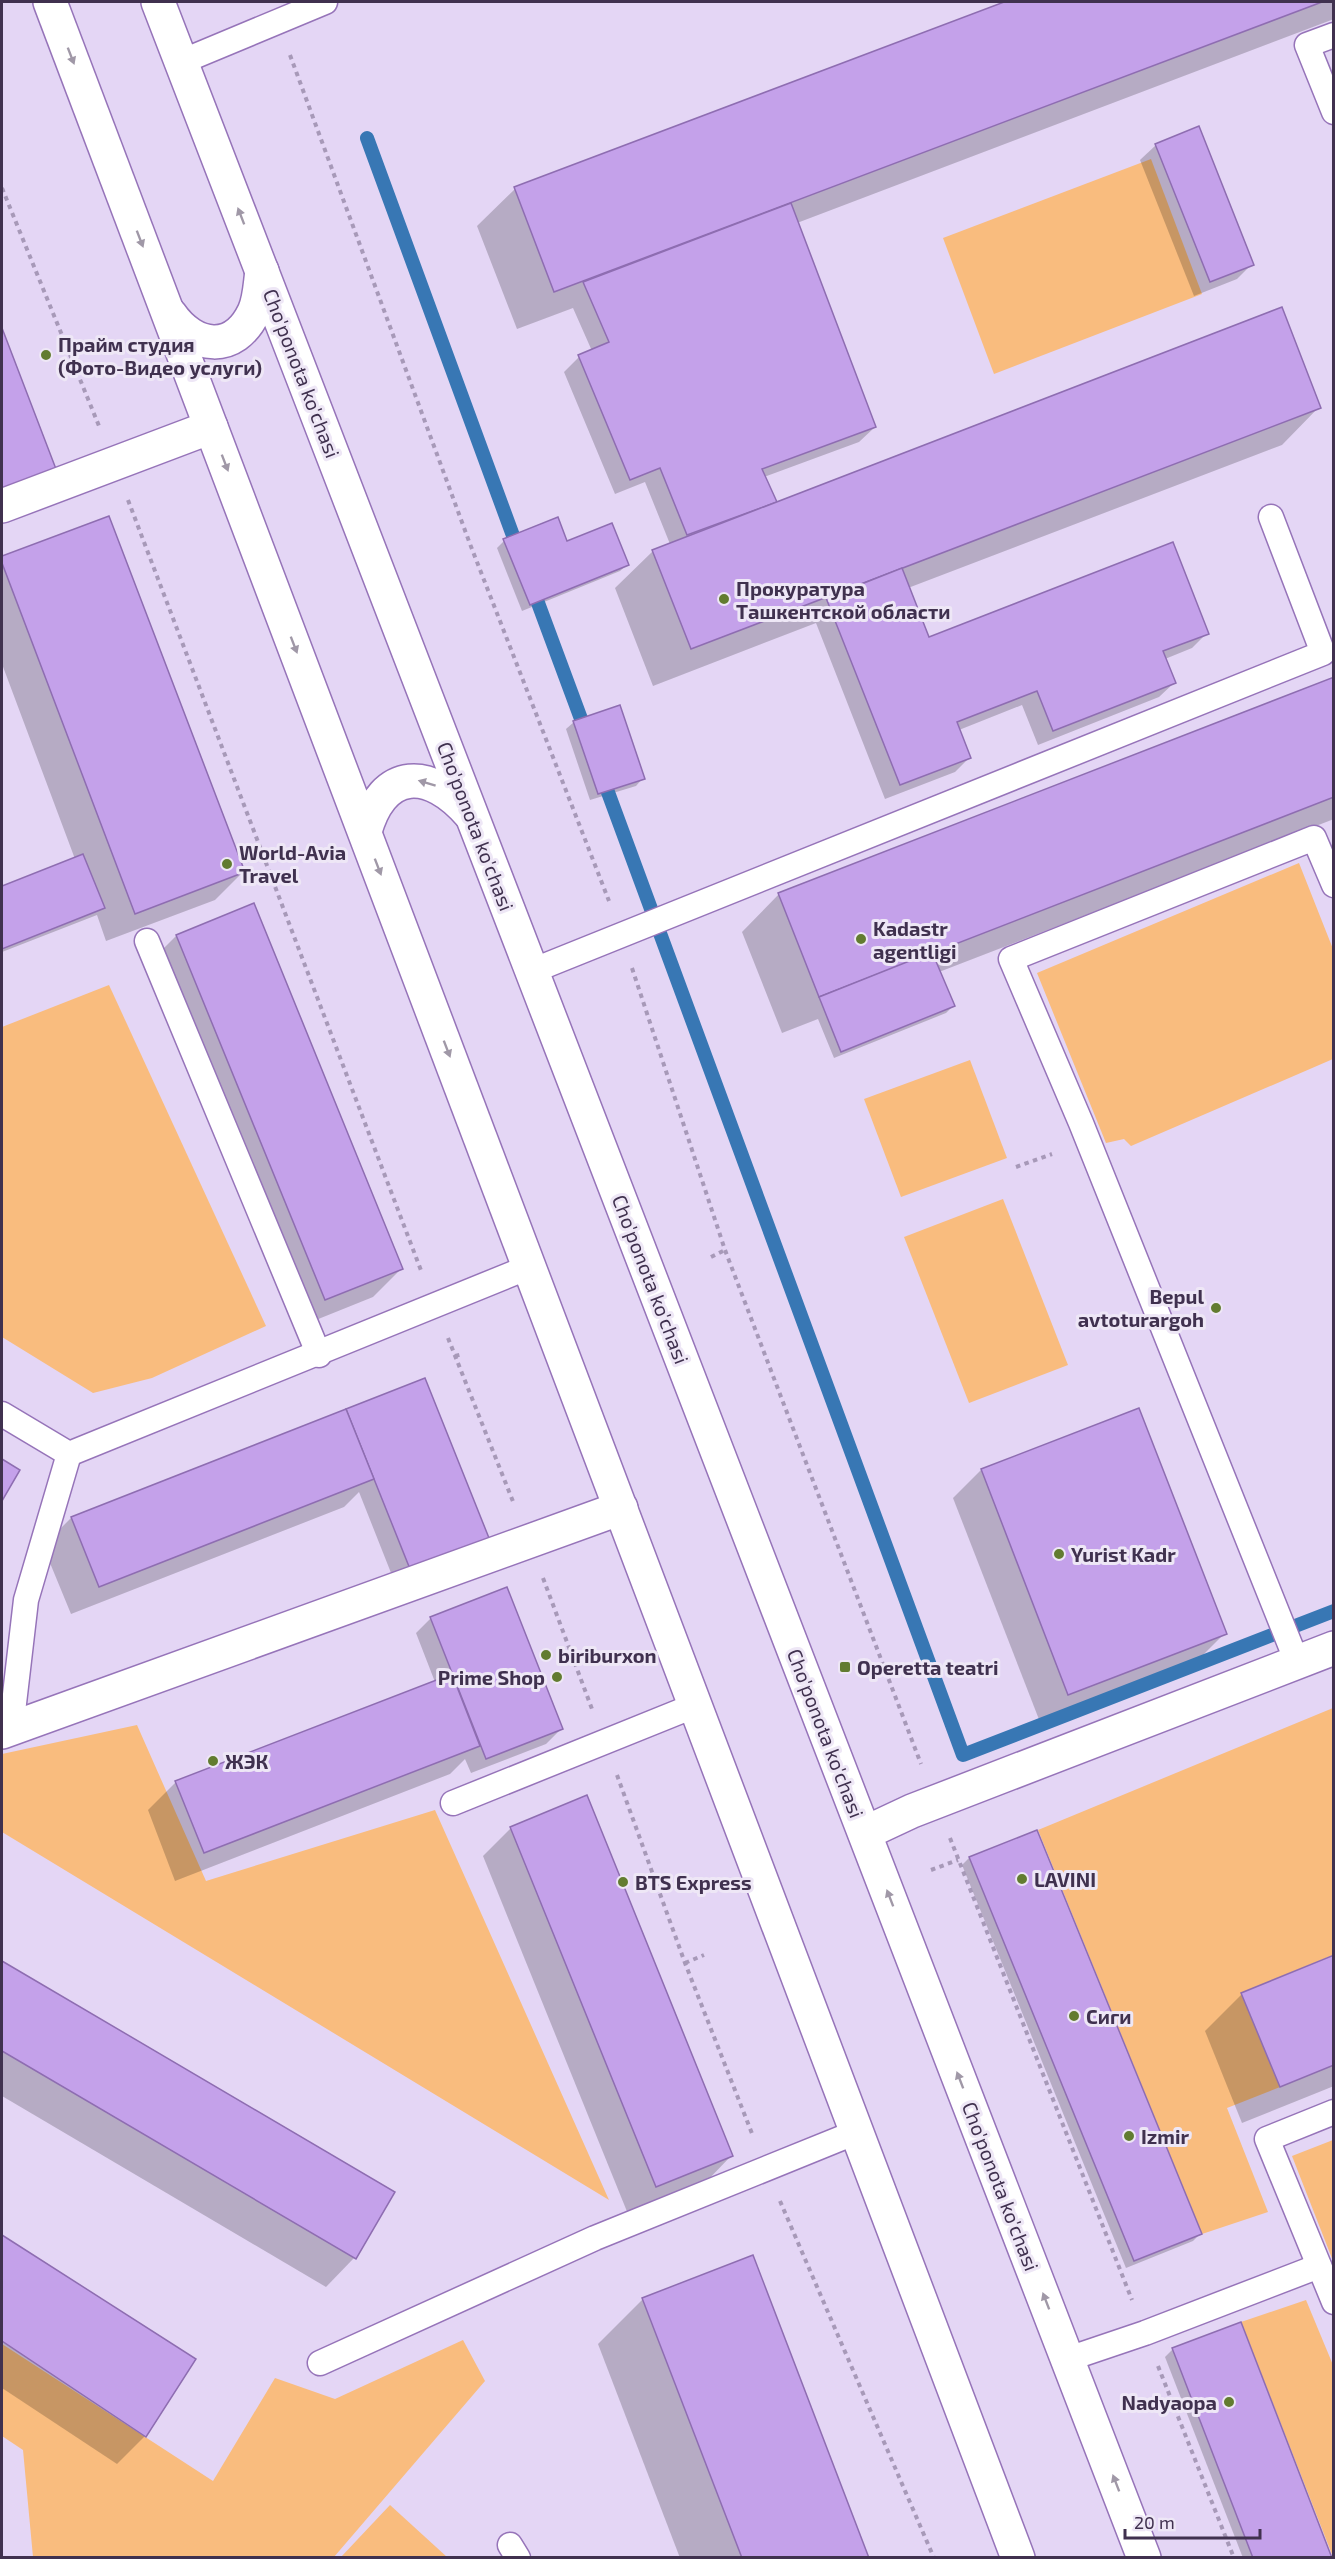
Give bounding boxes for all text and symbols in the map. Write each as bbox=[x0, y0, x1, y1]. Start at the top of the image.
one-way arrow bbox=[67, 47, 76, 65]
one-way arrow bbox=[236, 207, 245, 225]
one-way arrow bbox=[135, 230, 145, 248]
street label: Cho'ponota ko'chasi bbox=[259, 285, 345, 461]
place label: Прайм студия (Фото-Видео услуги) bbox=[58, 332, 262, 379]
marker: Прайм студия (Фото-Видео услуги) bbox=[39, 348, 53, 362]
one-way arrow bbox=[221, 454, 230, 472]
place label: Прокуратура Ташкентской области bbox=[736, 576, 951, 623]
marker: Прокуратура Ташкентской области bbox=[717, 592, 731, 606]
one-way arrow bbox=[290, 636, 300, 654]
street label: Cho'ponota ko'chasi bbox=[433, 738, 519, 914]
one-way arrow bbox=[418, 778, 436, 787]
place label: World-Avia Travel bbox=[239, 840, 346, 887]
marker: World-Avia Travel bbox=[220, 857, 234, 871]
one-way arrow bbox=[374, 858, 383, 876]
place label: Kadastr agentligi bbox=[873, 916, 957, 963]
marker: Kadastr agentligi bbox=[854, 932, 868, 946]
one-way arrow bbox=[443, 1040, 452, 1058]
street label: Cho'ponota ko'chasi bbox=[608, 1191, 694, 1367]
place label: Bepul avtoturargoh bbox=[1078, 1284, 1204, 1331]
marker: Bepul avtoturargoh bbox=[1209, 1301, 1223, 1315]
place label: Yurist Kadr bbox=[1071, 1542, 1176, 1566]
marker: Yurist Kadr bbox=[1052, 1547, 1066, 1561]
place label: biriburxon bbox=[558, 1643, 657, 1667]
street label: Cho'ponota ko'chasi bbox=[783, 1645, 869, 1821]
marker: biriburxon bbox=[539, 1648, 553, 1662]
place label: Operetta teatri bbox=[857, 1655, 999, 1679]
marker: Operetta teatri bbox=[838, 1660, 852, 1674]
place label: Prime Shop bbox=[438, 1665, 545, 1689]
marker: Prime Shop bbox=[550, 1670, 564, 1684]
place label: ЖЭК bbox=[225, 1749, 269, 1773]
marker: ЖЭК bbox=[206, 1754, 220, 1768]
place label: LAVINI bbox=[1034, 1867, 1096, 1891]
place label: BTS Express bbox=[635, 1870, 752, 1894]
marker: LAVINI bbox=[1015, 1872, 1029, 1886]
marker: BTS Express bbox=[616, 1875, 630, 1889]
one-way arrow bbox=[885, 1889, 894, 1907]
place label: Сиги bbox=[1086, 2004, 1132, 2028]
marker: Сиги bbox=[1067, 2009, 1081, 2023]
one-way arrow bbox=[955, 2071, 965, 2089]
street label: Cho'ponota ko'chasi bbox=[958, 2098, 1044, 2274]
place label: Izmir bbox=[1141, 2124, 1190, 2148]
marker: Izmir bbox=[1122, 2129, 1136, 2143]
one-way arrow bbox=[1040, 2292, 1050, 2310]
place label: Nadyaopa bbox=[1121, 2390, 1217, 2415]
marker: Nadyaopa bbox=[1222, 2395, 1236, 2409]
one-way arrow bbox=[1111, 2474, 1121, 2492]
scale bar bbox=[1125, 2502, 1260, 2540]
text: 20 m bbox=[1134, 2511, 1175, 2533]

